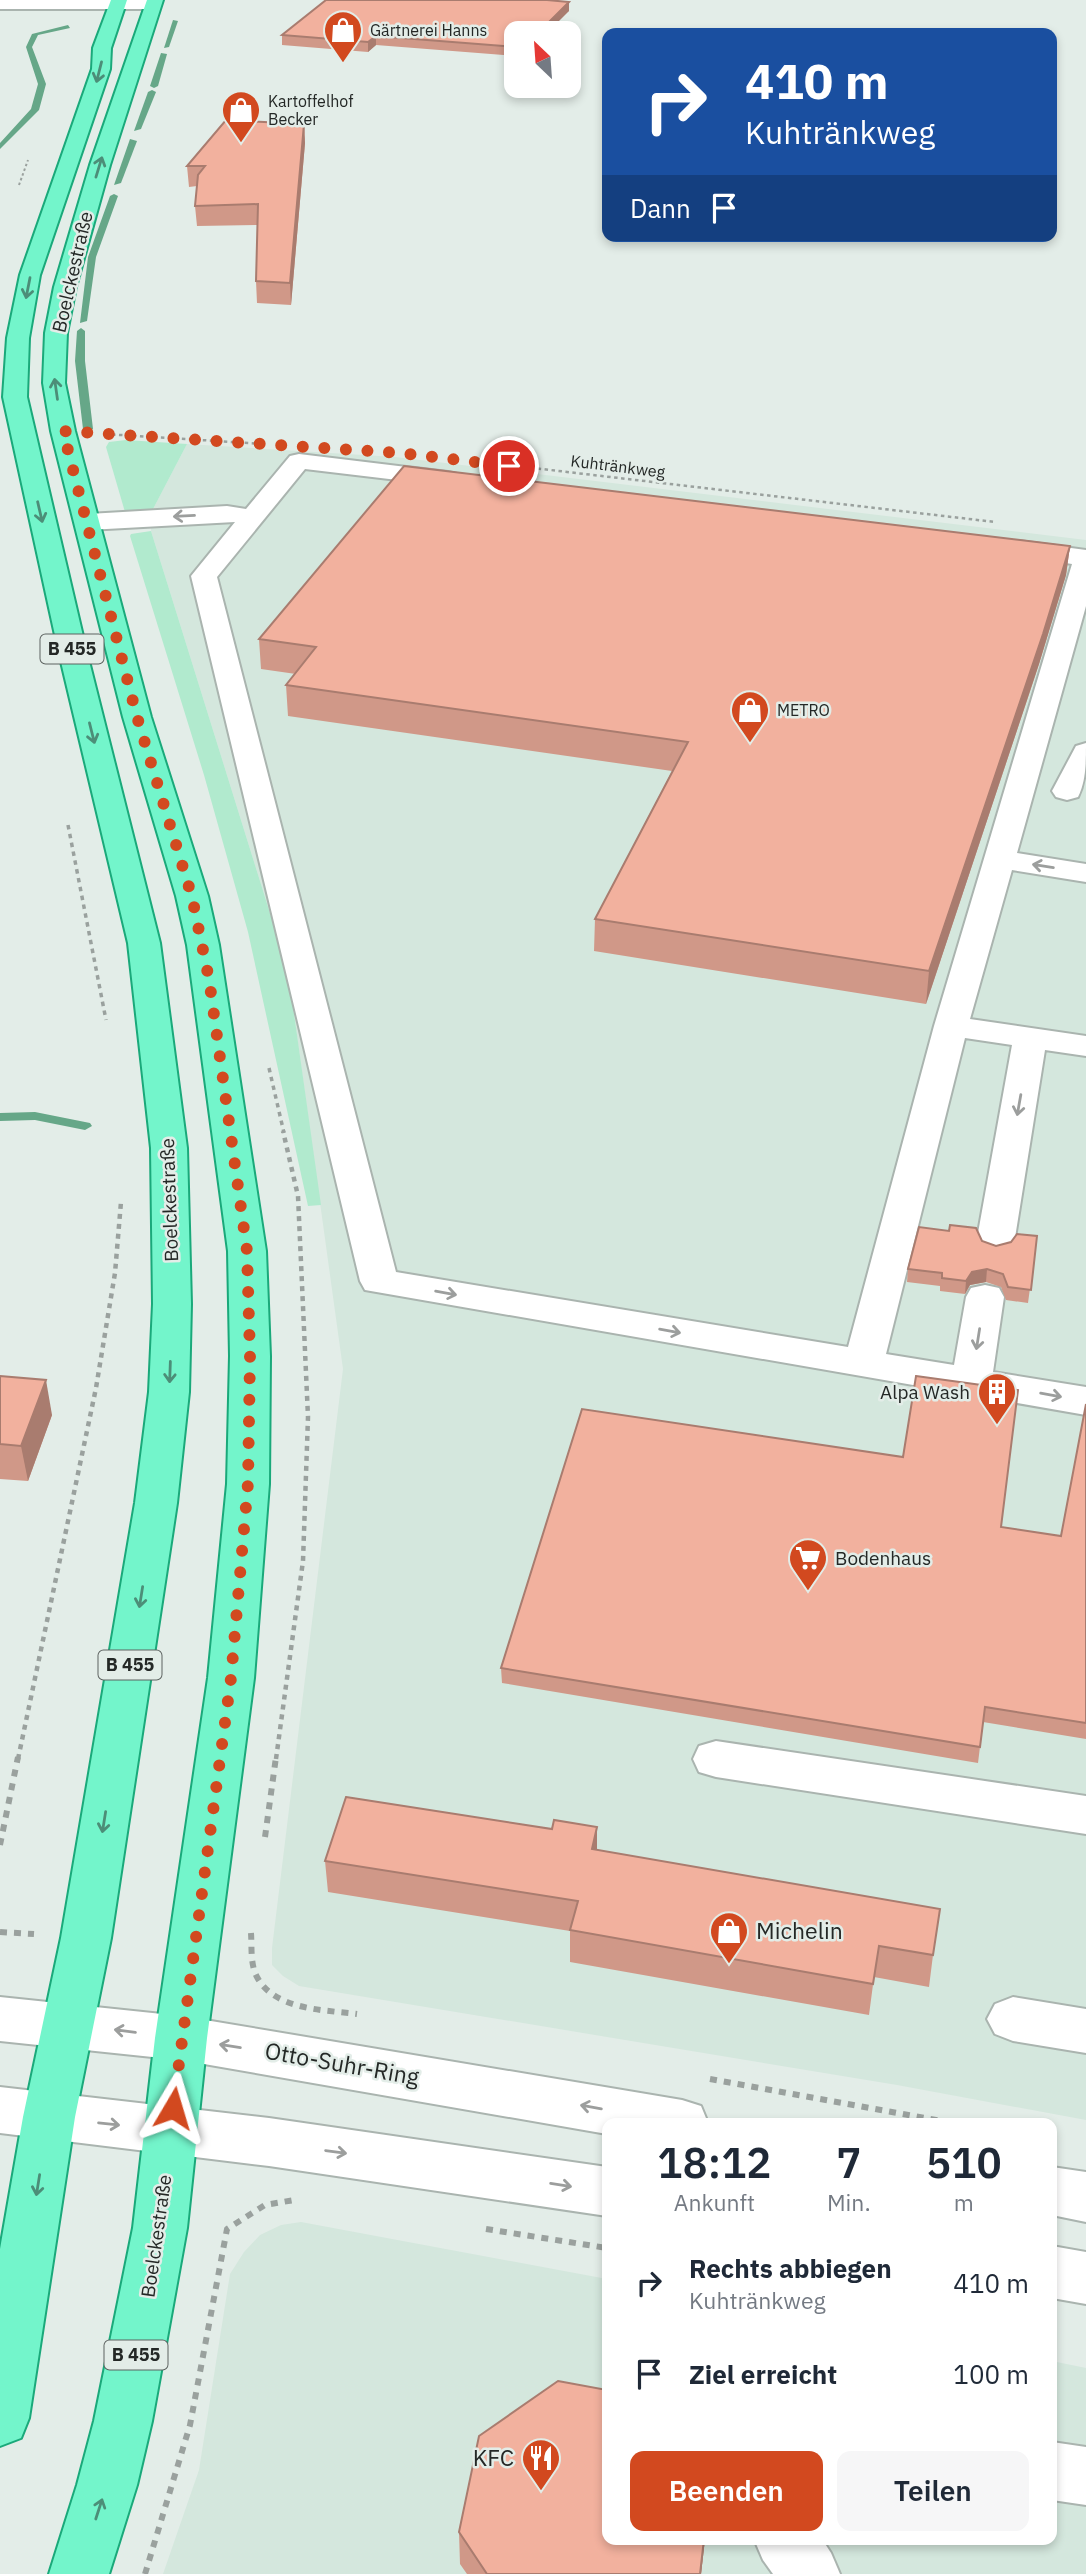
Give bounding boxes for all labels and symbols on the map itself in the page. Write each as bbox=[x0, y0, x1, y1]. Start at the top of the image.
shop icon: Gärtnerei Hanns bbox=[322, 9, 364, 64]
place label: Gärtnerei Hanns bbox=[370, 20, 487, 40]
north arrow bbox=[504, 21, 581, 98]
one-way arrow bbox=[92, 60, 105, 83]
shop icon: Kartoffelhof Becker bbox=[220, 89, 262, 144]
place label: Kartoffelhof Becker bbox=[268, 91, 353, 129]
one-way arrow bbox=[94, 157, 107, 179]
street label: Boelckestraße bbox=[46, 209, 98, 335]
one-way arrow bbox=[20, 276, 34, 299]
one-way arrow bbox=[50, 378, 63, 401]
pin bbox=[479, 436, 539, 496]
street label: Kuhtränkweg bbox=[570, 450, 667, 482]
one-way arrow bbox=[34, 500, 47, 523]
one-way arrow bbox=[172, 510, 195, 523]
road number: B 455 bbox=[41, 634, 104, 664]
shop icon: METRO bbox=[729, 689, 771, 744]
place label: METRO bbox=[777, 700, 830, 720]
one-way arrow bbox=[86, 721, 100, 744]
one-way arrow bbox=[1032, 859, 1055, 872]
one-way arrow bbox=[1012, 1093, 1025, 1116]
street label: Boelckestraße bbox=[155, 1138, 183, 1262]
one-way arrow bbox=[434, 1287, 457, 1300]
one-way arrow bbox=[658, 1325, 681, 1338]
one-way arrow bbox=[971, 1327, 984, 1350]
one-way arrow bbox=[163, 1360, 176, 1383]
building icon: Alpa Wash bbox=[976, 1371, 1018, 1426]
place label: Alpa Wash bbox=[880, 1380, 970, 1404]
one-way arrow bbox=[1039, 1389, 1062, 1402]
supermarket icon: Bodenhaus bbox=[787, 1537, 829, 1592]
place label: Bodenhaus bbox=[835, 1546, 931, 1570]
one-way arrow bbox=[134, 1585, 147, 1608]
road number: B 455 bbox=[99, 1650, 162, 1680]
one-way arrow bbox=[97, 1810, 110, 1833]
shop icon: Michelin bbox=[708, 1910, 750, 1965]
place label: Michelin bbox=[756, 1915, 843, 1945]
one-way arrow bbox=[114, 2025, 137, 2038]
street label: Otto-Suhr-Ring bbox=[263, 2035, 422, 2091]
one-way arrow bbox=[219, 2039, 241, 2052]
position arrow bbox=[136, 2071, 210, 2145]
one-way arrow bbox=[580, 2100, 603, 2113]
one-way arrow bbox=[97, 2118, 120, 2131]
one-way arrow bbox=[324, 2146, 347, 2159]
one-way arrow bbox=[31, 2173, 44, 2196]
street label: Boelckestraße bbox=[136, 2173, 176, 2299]
one-way arrow bbox=[550, 2178, 572, 2191]
road number: B 455 bbox=[104, 2340, 168, 2370]
restaurant icon: KFC bbox=[520, 2437, 562, 2492]
place label: KFC bbox=[473, 2442, 514, 2472]
one-way arrow bbox=[94, 2498, 107, 2520]

